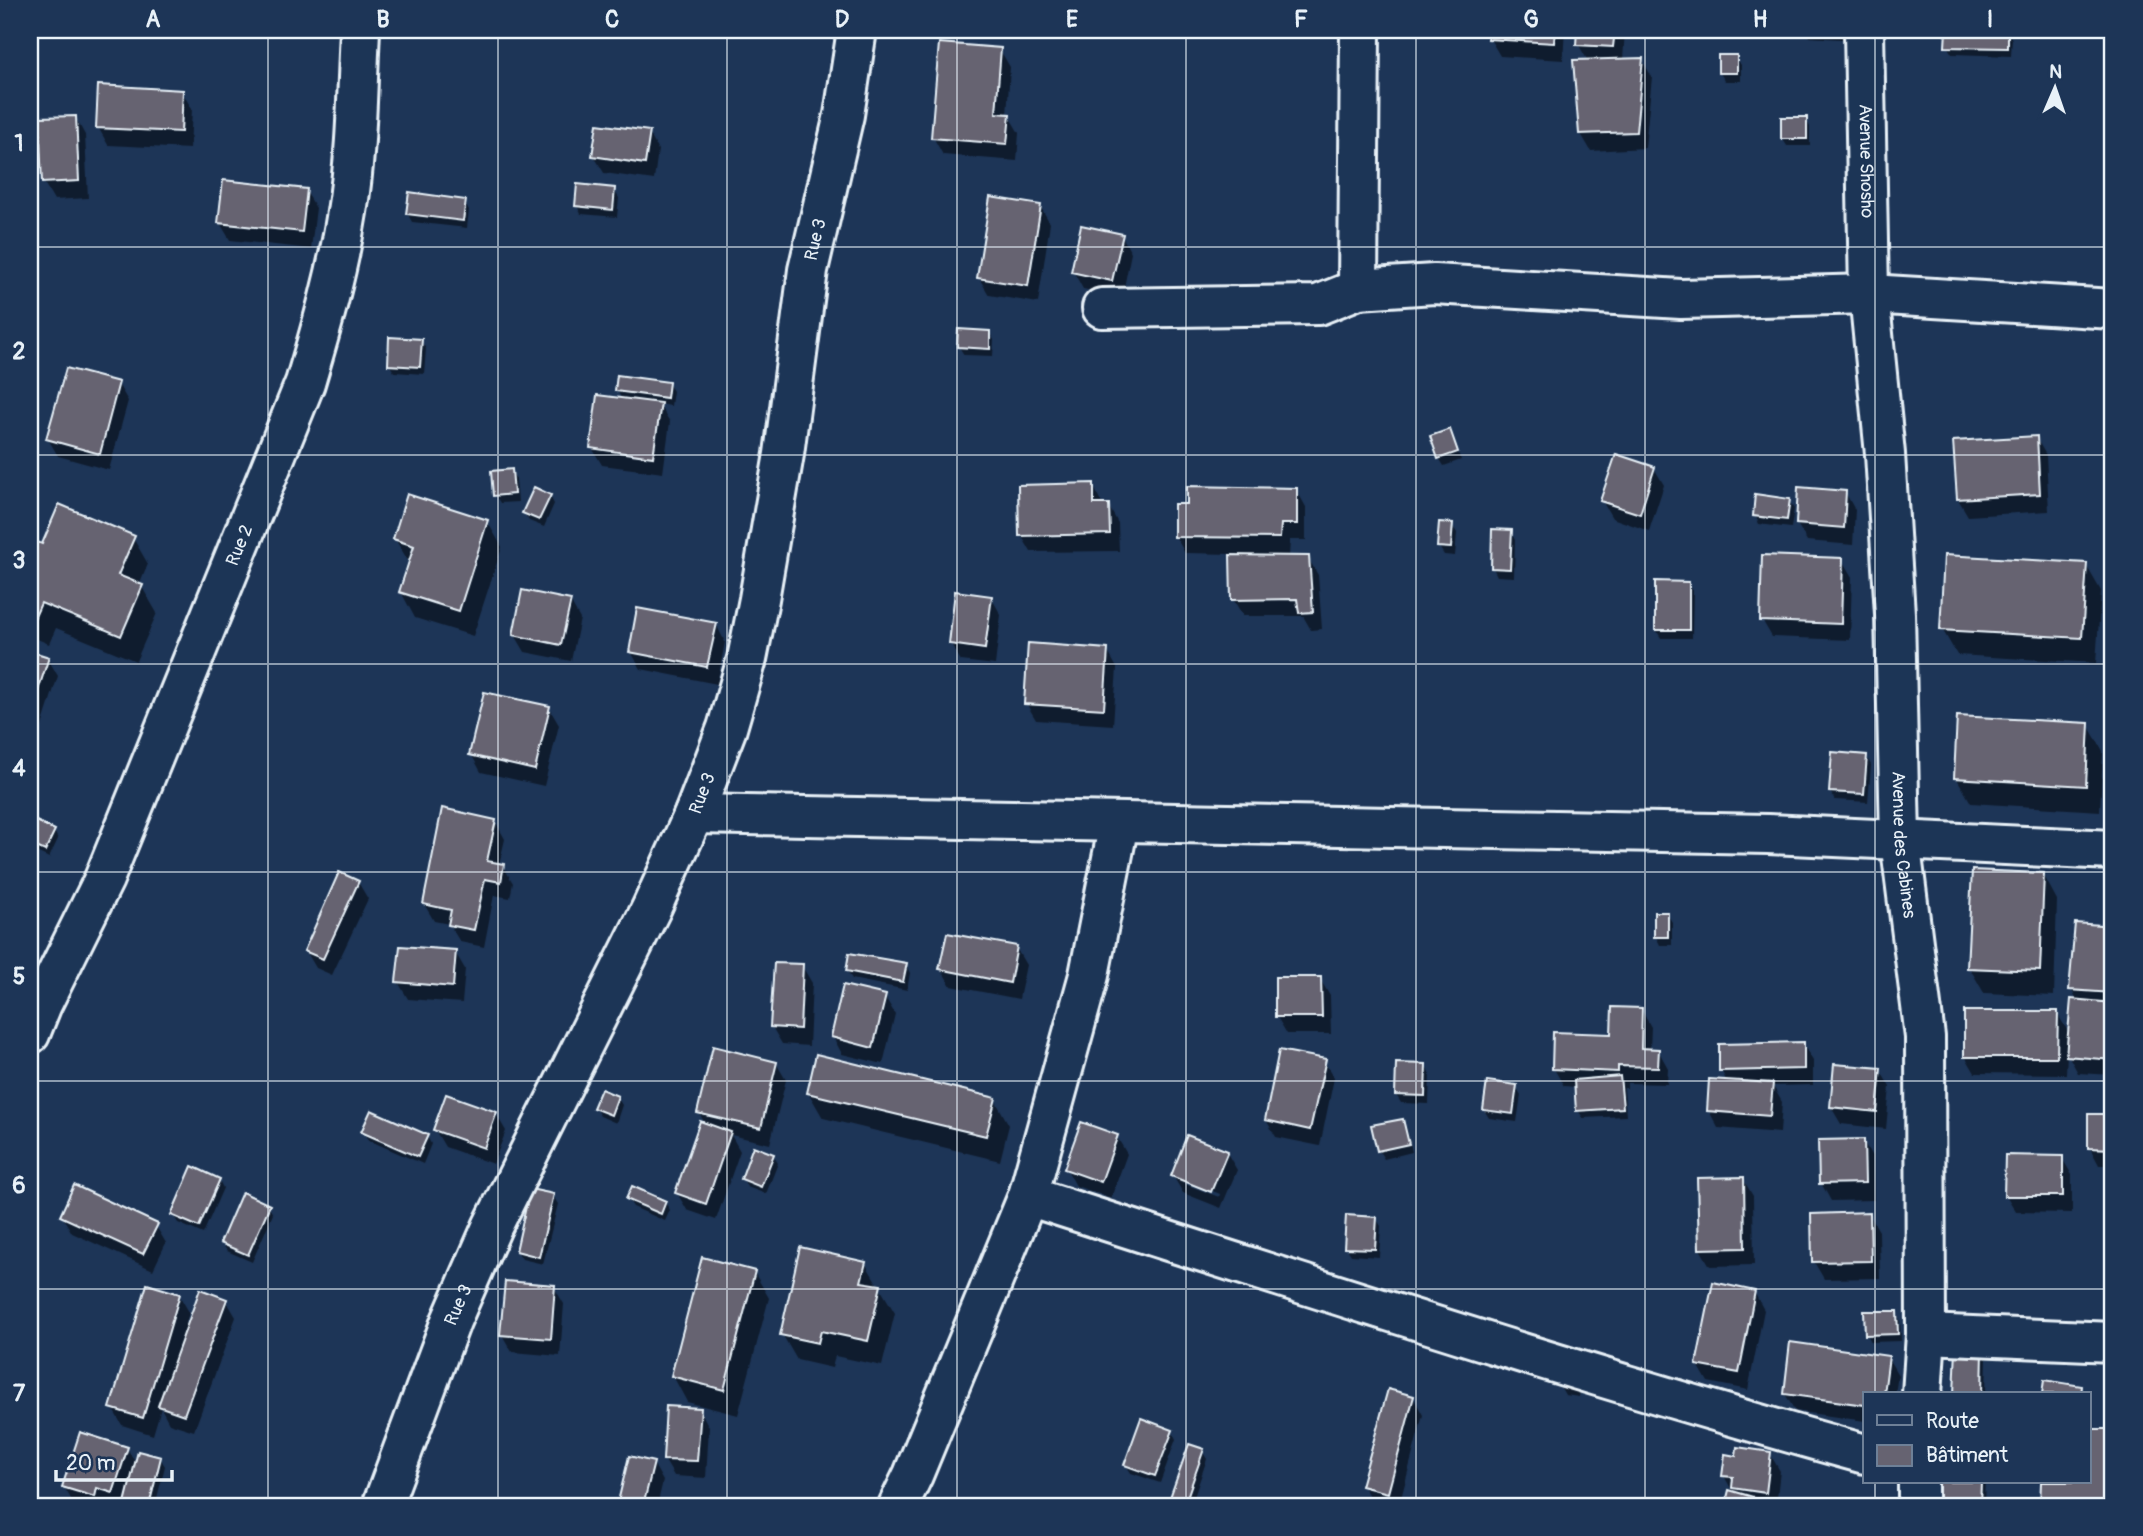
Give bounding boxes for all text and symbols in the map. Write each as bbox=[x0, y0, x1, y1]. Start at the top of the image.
text: A bbox=[146, 5, 161, 34]
text: B bbox=[376, 5, 390, 34]
text: C bbox=[605, 5, 619, 34]
text: D bbox=[835, 5, 849, 34]
text: E bbox=[1066, 5, 1078, 34]
text: F bbox=[1294, 5, 1308, 34]
text: G bbox=[1523, 5, 1539, 34]
text: H bbox=[1753, 5, 1767, 34]
text: I bbox=[1987, 5, 1993, 34]
north arrow bbox=[2021, 52, 2090, 122]
text: N bbox=[2049, 60, 2063, 84]
street label: Avenue Shosho bbox=[1854, 104, 1879, 219]
text: 1 bbox=[15, 129, 24, 158]
street label: Rue 3 bbox=[799, 216, 831, 263]
text: 2 bbox=[13, 337, 26, 366]
street label: Rue 2 bbox=[221, 521, 258, 569]
text: 3 bbox=[13, 546, 25, 575]
text: 4 bbox=[12, 754, 26, 783]
street label: Rue 3 bbox=[684, 769, 720, 817]
street label: Avenue des Cabines bbox=[1887, 771, 1921, 919]
text: 5 bbox=[13, 962, 25, 991]
text: 6 bbox=[12, 1171, 26, 1200]
street label: Rue 3 bbox=[439, 1281, 477, 1329]
text: 7 bbox=[13, 1379, 26, 1408]
legend bbox=[1863, 1392, 2090, 1484]
text: Route bbox=[1926, 1408, 1979, 1435]
scale bar bbox=[56, 1438, 172, 1482]
text: Bâtiment bbox=[1926, 1442, 2009, 1469]
text: 20 m bbox=[66, 1450, 115, 1477]

